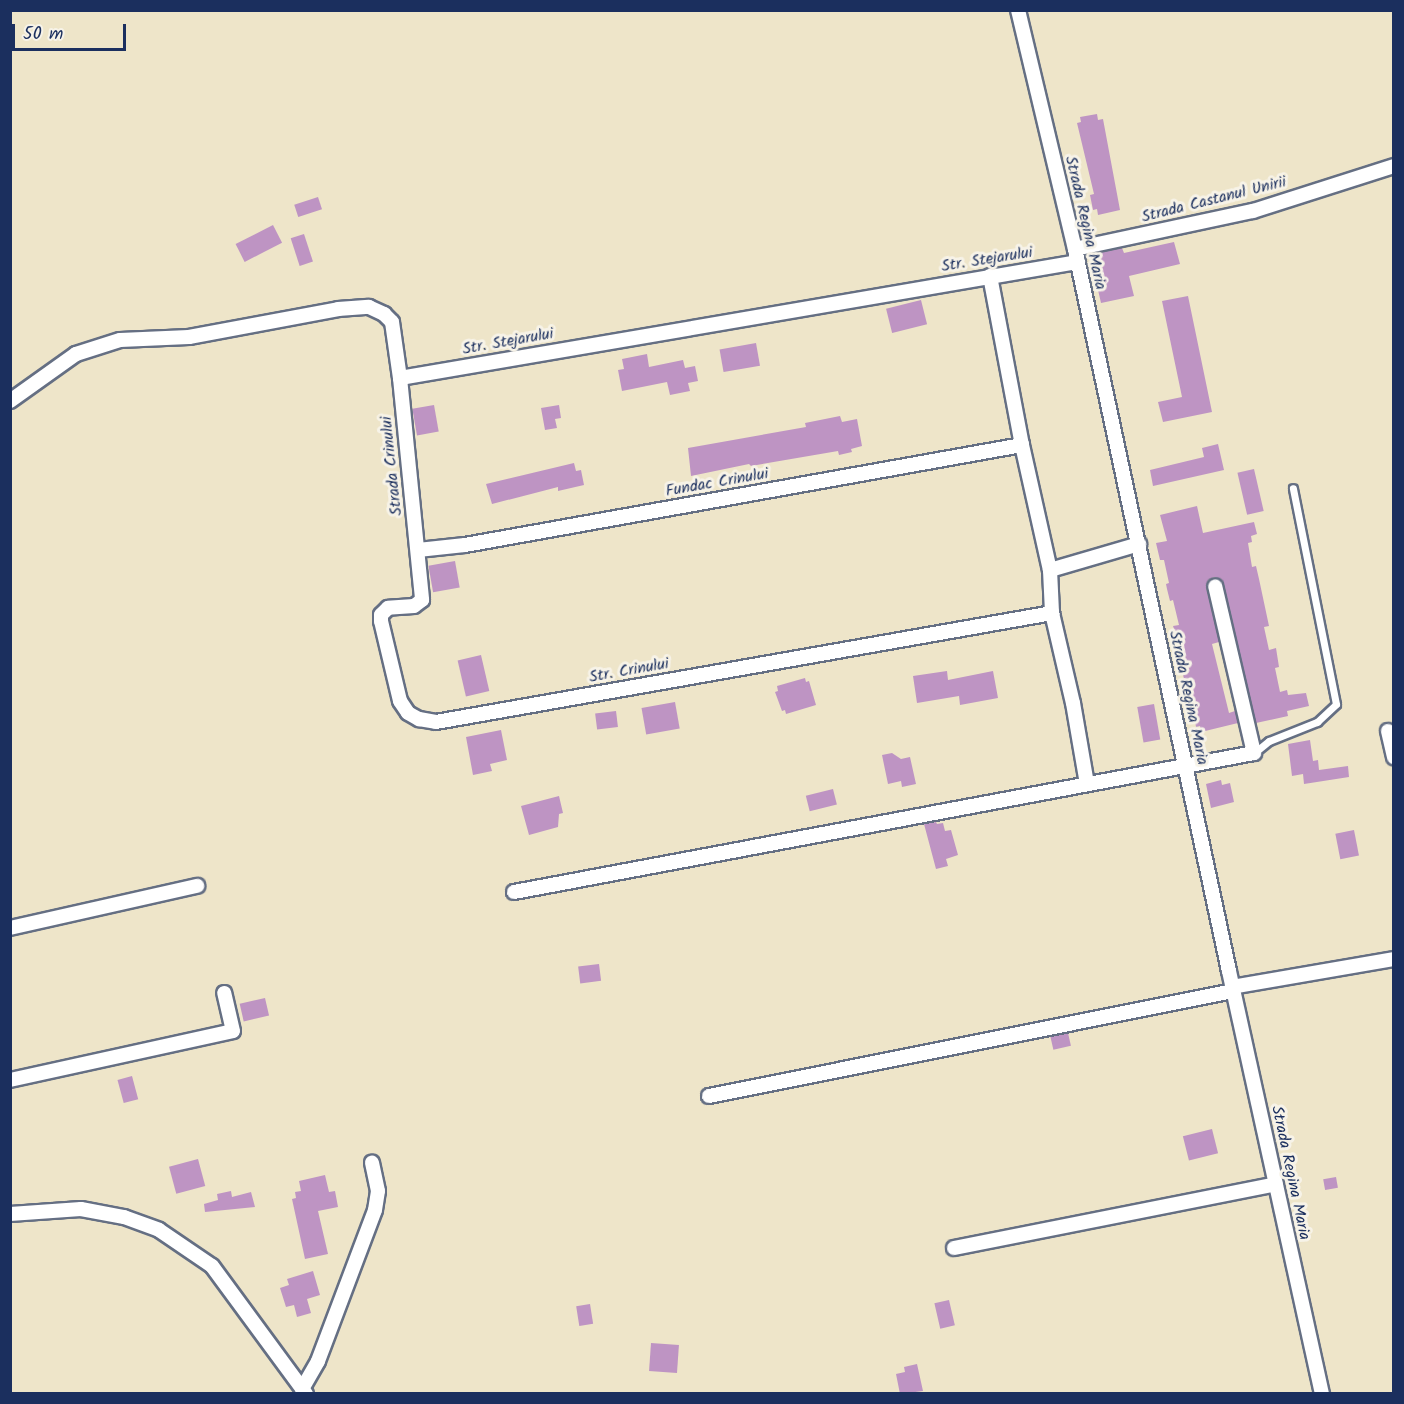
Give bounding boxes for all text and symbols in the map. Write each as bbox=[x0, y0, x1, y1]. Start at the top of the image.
scale bar bbox=[15, 12, 129, 50]
text: 50 m bbox=[23, 20, 63, 49]
street label: Strada Regina Maria bbox=[1060, 154, 1110, 292]
street label: Strada Castanul Unirii bbox=[1140, 173, 1288, 227]
street label: Str. Stejarului bbox=[940, 243, 1034, 277]
street label: Str. Stejarului bbox=[461, 325, 555, 359]
street label: Strada Crinului bbox=[377, 415, 407, 517]
street label: Fundac Crinului bbox=[664, 465, 770, 501]
street label: Strada Regina Maria bbox=[1164, 629, 1212, 767]
street label: Str. Crinului bbox=[588, 655, 670, 687]
street label: Strada Regina Maria bbox=[1266, 1104, 1314, 1242]

